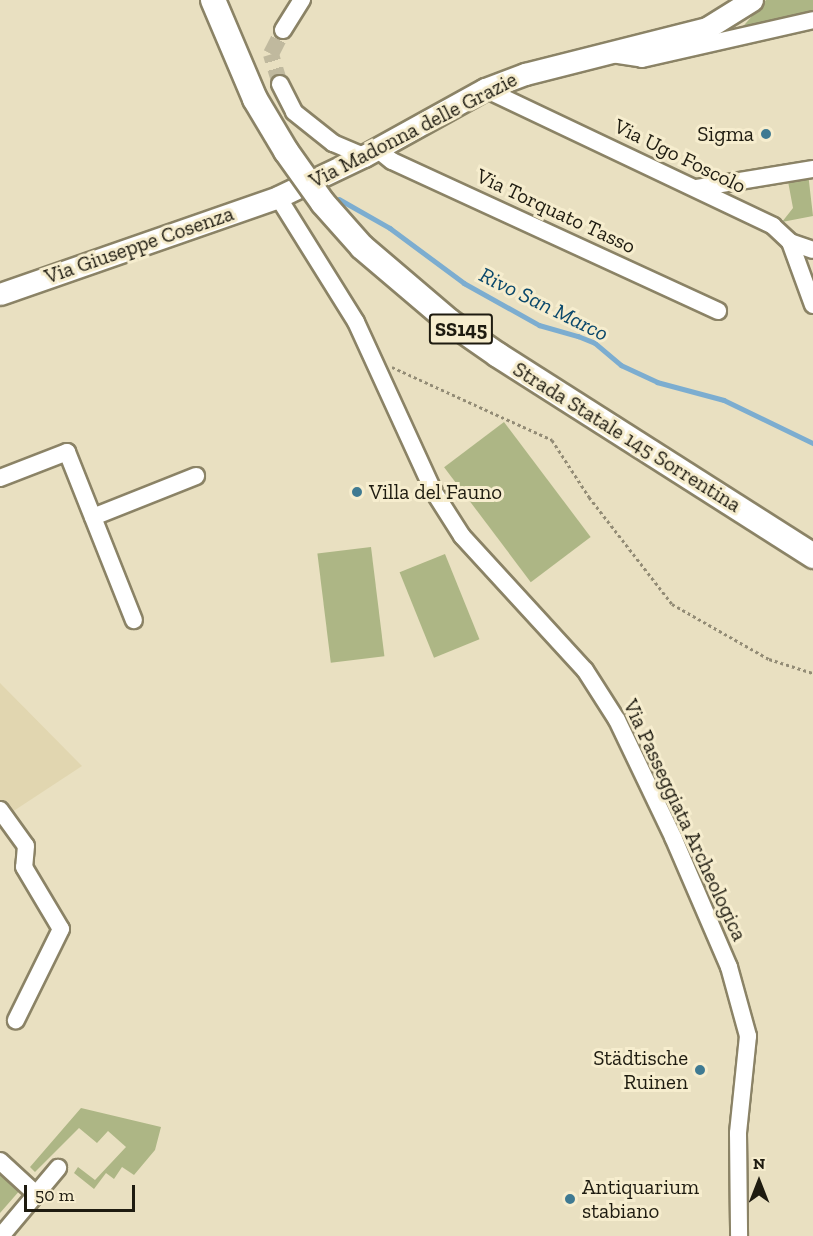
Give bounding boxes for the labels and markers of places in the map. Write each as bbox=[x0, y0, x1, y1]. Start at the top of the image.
place label: Sigma bbox=[697, 121, 754, 147]
marker: Sigma bbox=[759, 127, 773, 141]
place label: Villa del Fauno bbox=[369, 479, 502, 505]
marker: Villa del Fauno bbox=[350, 485, 364, 499]
place label: Städtische Ruinen bbox=[593, 1045, 688, 1095]
marker: Städtische Ruinen bbox=[693, 1063, 707, 1077]
place label: Antiquarium stabiano bbox=[582, 1174, 699, 1224]
marker: Antiquarium stabiano bbox=[563, 1192, 577, 1206]

